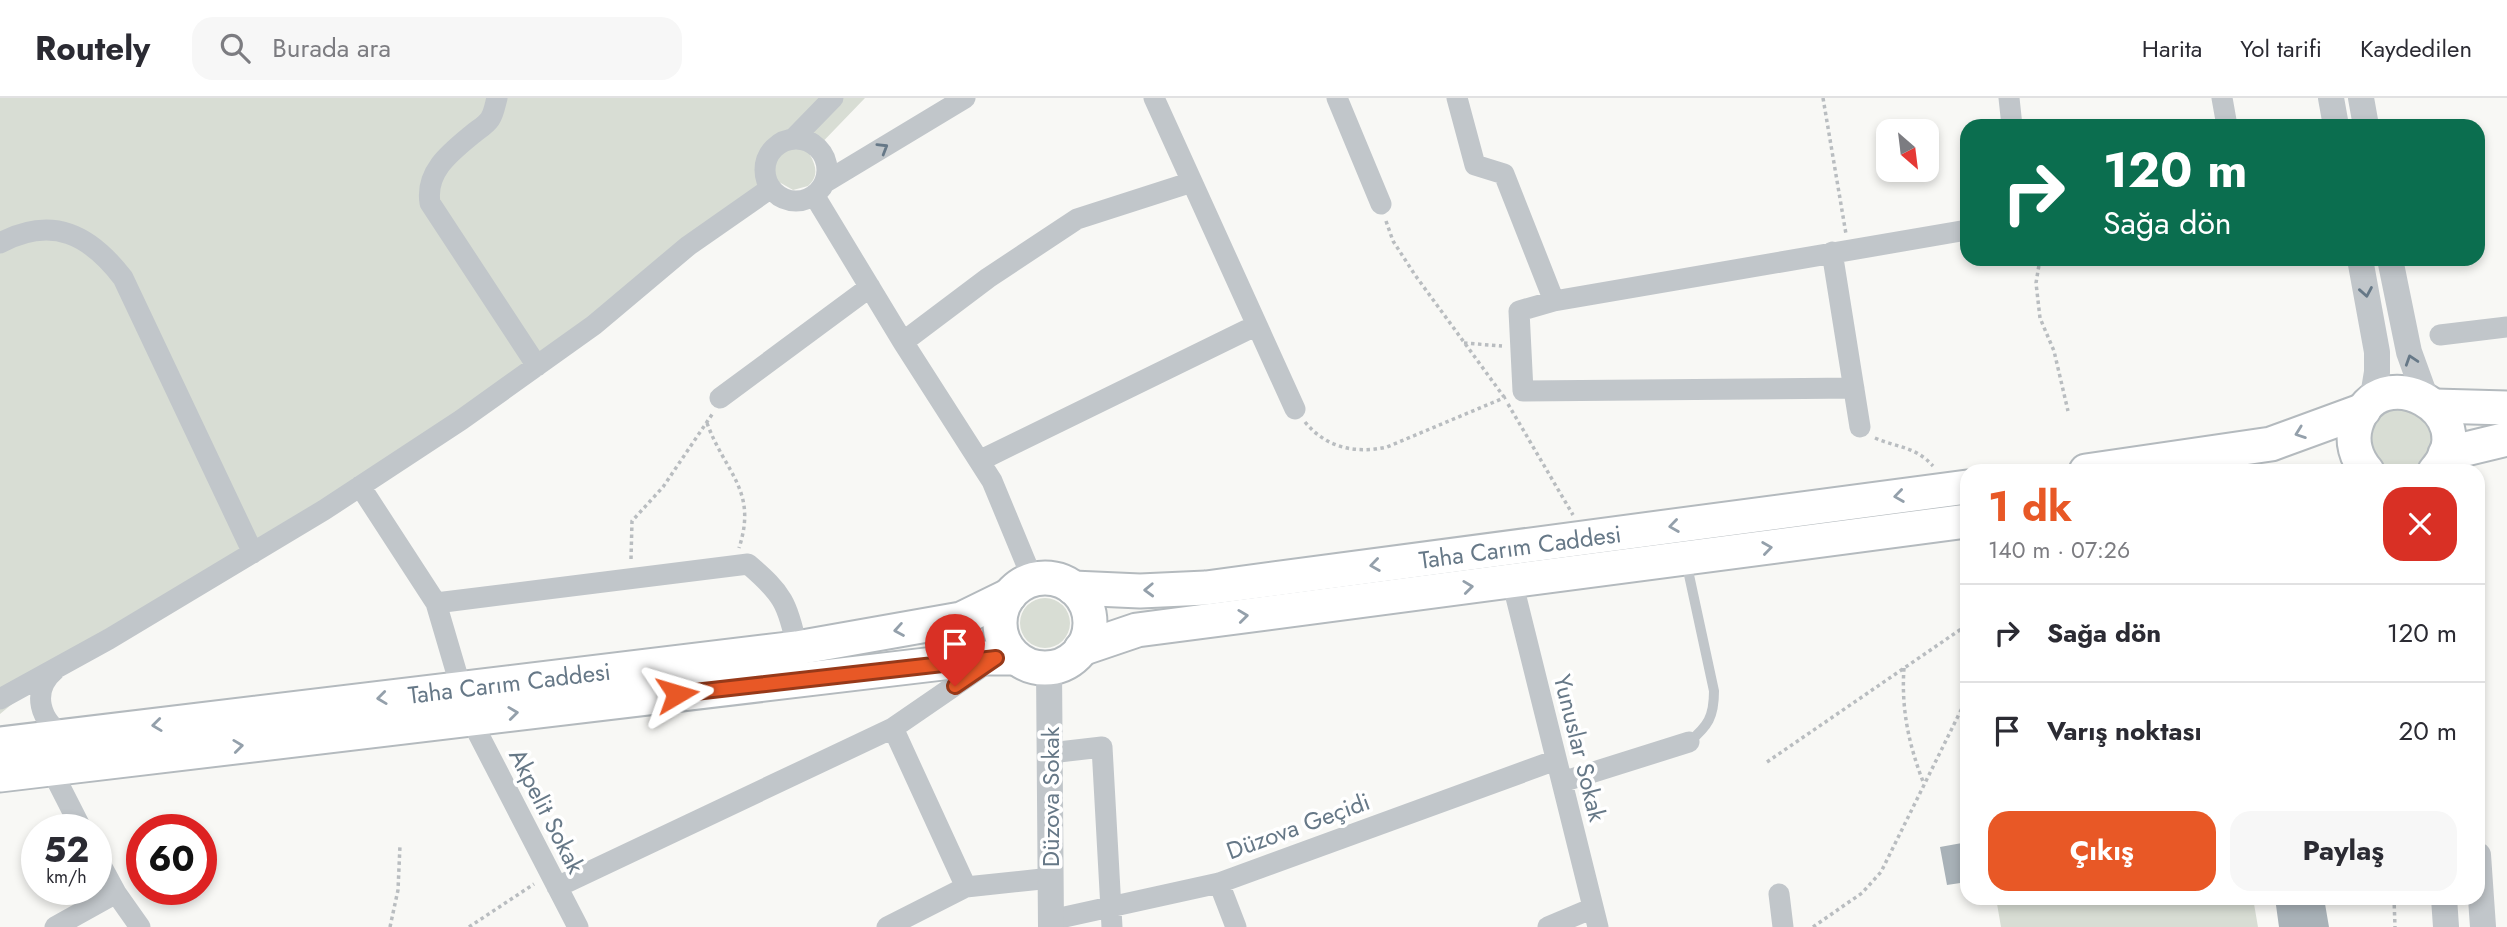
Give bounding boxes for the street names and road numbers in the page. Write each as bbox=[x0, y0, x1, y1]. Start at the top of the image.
street label: Taha Carım Caddesi bbox=[1417, 516, 1623, 577]
street label: Taha Carım Caddesi bbox=[406, 653, 613, 712]
street label: Yunuslar Sokak bbox=[1545, 671, 1615, 826]
street label: Düzova Sokak bbox=[1033, 726, 1068, 867]
street label: Akpelit Sokak bbox=[501, 742, 594, 880]
street label: Düzova Geçidi bbox=[1221, 784, 1375, 868]

